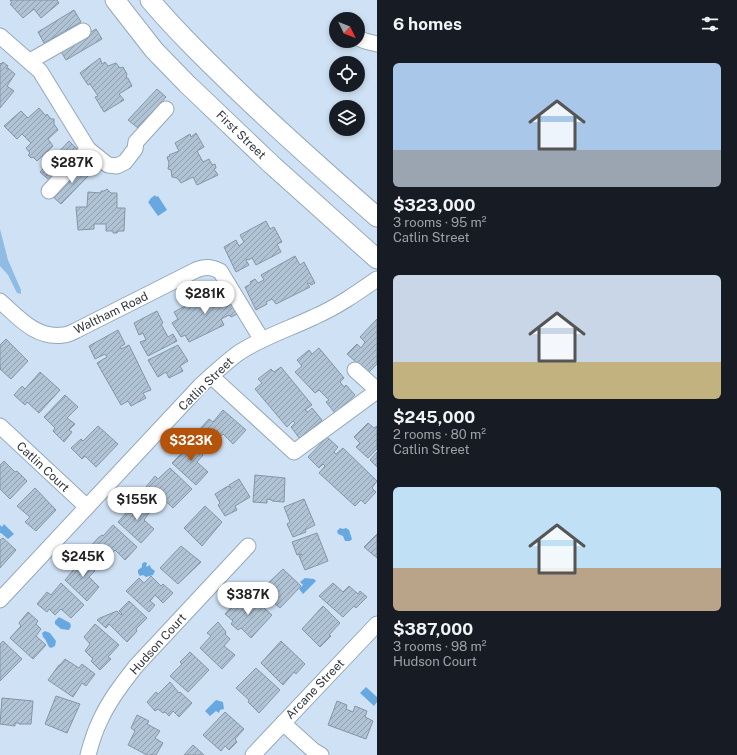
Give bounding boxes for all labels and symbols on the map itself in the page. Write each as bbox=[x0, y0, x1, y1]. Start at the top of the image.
north arrow bbox=[329, 12, 365, 48]
street label: First Street bbox=[213, 108, 269, 162]
pin: $287K bbox=[44, 150, 100, 184]
pin: $281K bbox=[177, 281, 233, 315]
street label: Waltham Road bbox=[72, 289, 150, 337]
street label: Catlin Street bbox=[176, 354, 237, 414]
pin: $323K bbox=[163, 428, 219, 462]
street label: Catlin Court bbox=[14, 439, 72, 495]
pin: $155K bbox=[109, 487, 165, 521]
pin: $245K bbox=[55, 544, 111, 578]
pin: $387K bbox=[220, 582, 276, 616]
street label: Hudson Court bbox=[127, 610, 189, 677]
street label: Arcane Street bbox=[283, 656, 347, 722]

